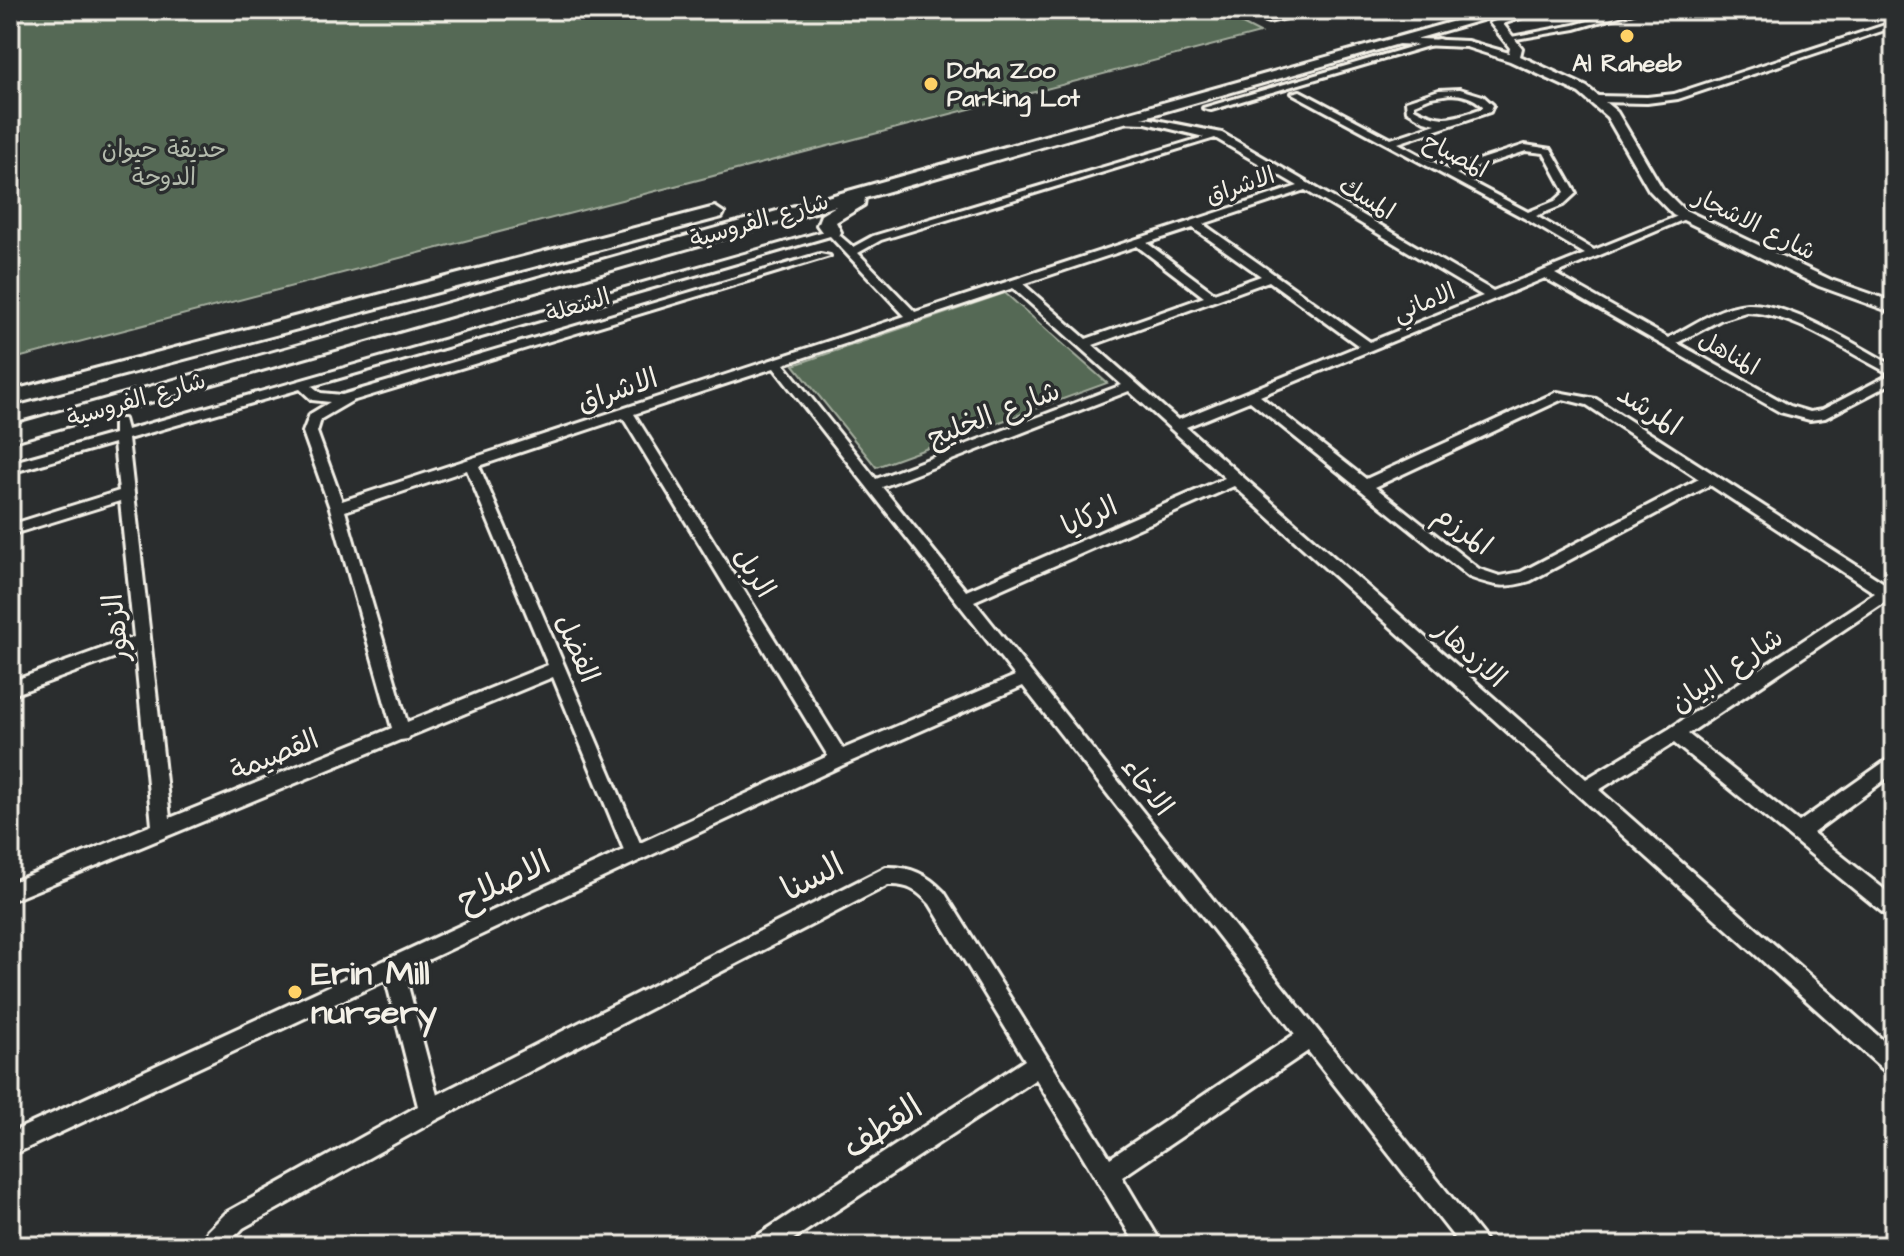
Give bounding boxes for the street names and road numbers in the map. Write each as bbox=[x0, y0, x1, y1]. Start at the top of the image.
street label: المصباح bbox=[1417, 125, 1494, 187]
street label: الاشراق bbox=[1201, 159, 1279, 213]
street label: المسك bbox=[1332, 169, 1401, 229]
street label: شارع الاشجار bbox=[1686, 180, 1821, 269]
street label: شارع الفروسية bbox=[686, 185, 833, 257]
street label: الاماني bbox=[1388, 275, 1462, 334]
street label: الشعلة bbox=[542, 280, 615, 332]
street label: المناهل bbox=[1692, 323, 1765, 385]
street label: الاشراق bbox=[572, 359, 663, 422]
street label: شارع الفروسية bbox=[63, 364, 210, 436]
street label: شارع الخليج bbox=[921, 371, 1066, 458]
street label: المرشد bbox=[1609, 375, 1689, 446]
street label: الركايا bbox=[1055, 487, 1124, 546]
street label: المرزم bbox=[1425, 495, 1500, 566]
street label: الربل bbox=[723, 540, 784, 606]
street label: الزهور bbox=[93, 592, 140, 665]
street label: الفضل bbox=[545, 608, 608, 689]
street label: الازدهار bbox=[1424, 610, 1515, 697]
street label: شارع البيان bbox=[1663, 618, 1791, 722]
street label: القصيمة bbox=[224, 720, 325, 791]
street label: الاخاء bbox=[1111, 749, 1182, 825]
street label: الاصلاح bbox=[449, 839, 559, 925]
street label: السنا bbox=[773, 842, 853, 914]
street label: القطف bbox=[834, 1084, 933, 1171]

